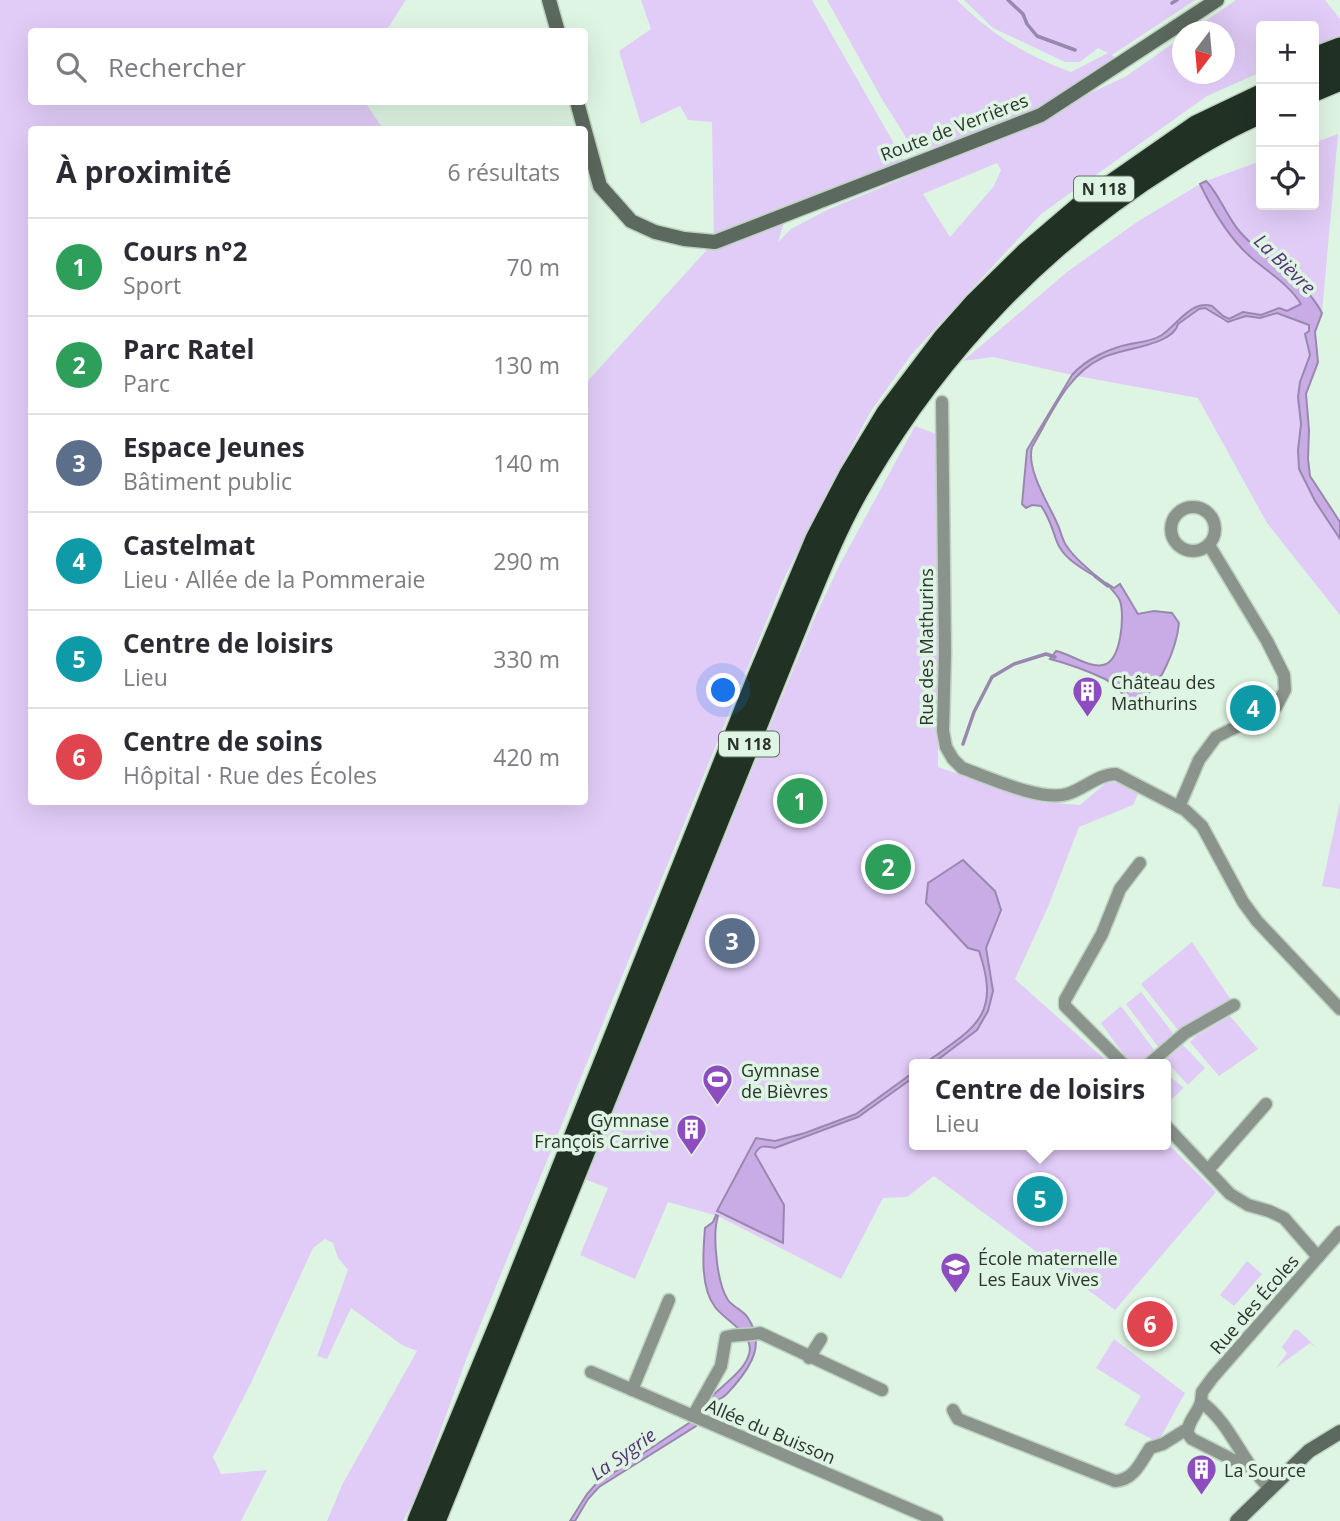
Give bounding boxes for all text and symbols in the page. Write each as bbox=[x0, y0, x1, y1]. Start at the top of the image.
north arrow bbox=[1172, 21, 1235, 84]
map controls bbox=[1256, 21, 1319, 210]
button: + bbox=[1256, 21, 1319, 84]
search box bbox=[28, 28, 588, 105]
icon: search bbox=[52, 48, 90, 86]
text: Rechercher bbox=[108, 49, 246, 85]
button: − bbox=[1256, 84, 1319, 147]
street label: Route de Verrières bbox=[877, 88, 1031, 166]
button: locate bbox=[1256, 147, 1319, 210]
text: À proximité bbox=[56, 151, 232, 192]
text: 6 résultats bbox=[448, 156, 560, 188]
road number: N 118 bbox=[1074, 176, 1134, 202]
water label: La Bièvre bbox=[1249, 228, 1321, 300]
text: Cours n°2 bbox=[123, 233, 247, 269]
text: 1 bbox=[72, 251, 86, 283]
text: 70 m bbox=[506, 251, 560, 283]
text: Sport bbox=[123, 269, 181, 301]
text: Parc Ratel bbox=[123, 331, 254, 367]
text: 2 bbox=[72, 349, 86, 381]
text: 130 m bbox=[493, 349, 560, 381]
text: Parc bbox=[123, 367, 170, 399]
text: Espace Jeunes bbox=[123, 429, 305, 465]
text: 3 bbox=[72, 447, 86, 479]
text: 140 m bbox=[493, 447, 560, 479]
text: Bâtiment public bbox=[123, 465, 292, 497]
text: Castelmat bbox=[123, 527, 255, 563]
text: 4 bbox=[72, 545, 86, 577]
text: 290 m bbox=[493, 545, 560, 577]
text: Lieu · Allée de la Pommeraie bbox=[123, 563, 425, 595]
street label: Rue des Mathurins bbox=[914, 568, 938, 726]
text: Centre de loisirs bbox=[123, 625, 333, 661]
text: 5 bbox=[72, 643, 86, 675]
text: 330 m bbox=[493, 643, 560, 675]
text: Lieu bbox=[123, 661, 168, 693]
place label: Château des Mathurins bbox=[1111, 670, 1215, 715]
your location bbox=[706, 673, 740, 707]
building icon: Château des Mathurins bbox=[1071, 675, 1105, 719]
pin: 4 bbox=[1230, 682, 1276, 734]
text: Centre de soins bbox=[123, 723, 323, 759]
road number: N 118 bbox=[719, 732, 779, 757]
text: 6 bbox=[72, 741, 86, 773]
text: 420 m bbox=[493, 741, 560, 773]
text: Hôpital · Rue des Écoles bbox=[123, 759, 377, 791]
pin: 1 bbox=[777, 775, 823, 827]
pin: 2 bbox=[865, 841, 911, 893]
pin: 3 bbox=[709, 915, 755, 967]
place label: Gymnase de Bièvres bbox=[741, 1058, 828, 1103]
popup bbox=[909, 1059, 1171, 1150]
sports icon: Gymnase de Bièvres bbox=[701, 1063, 735, 1107]
text: Centre de loisirs bbox=[935, 1071, 1145, 1107]
text: Lieu bbox=[935, 1107, 980, 1139]
place label: Gymnase François Carrive bbox=[534, 1108, 669, 1153]
building icon: Gymnase François Carrive bbox=[675, 1113, 709, 1157]
pin: 5 bbox=[1017, 1173, 1063, 1225]
place label: École maternelle Les Eaux Vives bbox=[978, 1246, 1118, 1291]
street label: Rue des Écoles bbox=[1204, 1249, 1304, 1359]
school or university icon: École maternelle Les Eaux Vives bbox=[938, 1251, 972, 1295]
pin: 6 bbox=[1127, 1298, 1173, 1350]
street label: Allée du Buisson bbox=[703, 1393, 839, 1469]
water label: La Sygrie bbox=[585, 1422, 661, 1486]
building icon: La Source bbox=[1184, 1453, 1218, 1497]
place label: La Source bbox=[1224, 1458, 1306, 1482]

